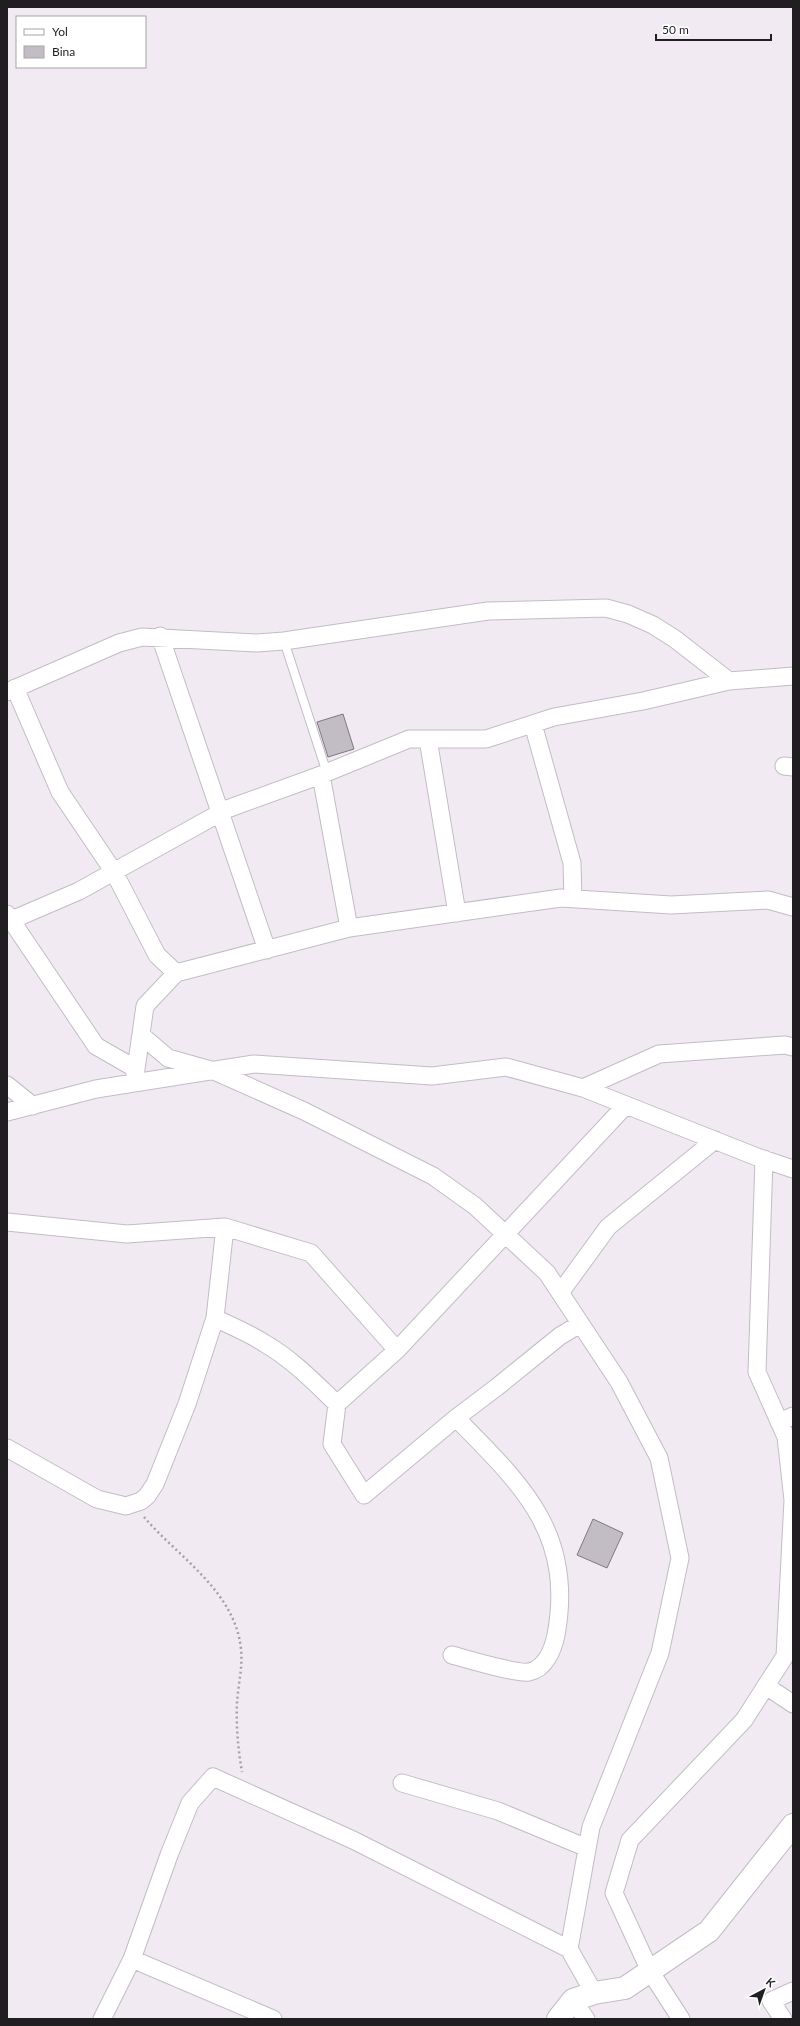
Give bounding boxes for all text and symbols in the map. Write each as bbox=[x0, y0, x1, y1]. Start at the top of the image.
legend bbox=[16, 16, 146, 68]
scale bar bbox=[656, 16, 771, 42]
text: 50 m bbox=[662, 22, 689, 37]
text: Yol bbox=[52, 24, 68, 39]
text: Bina bbox=[52, 44, 75, 59]
north arrow bbox=[744, 1970, 784, 2010]
text: K bbox=[764, 1975, 778, 1990]

